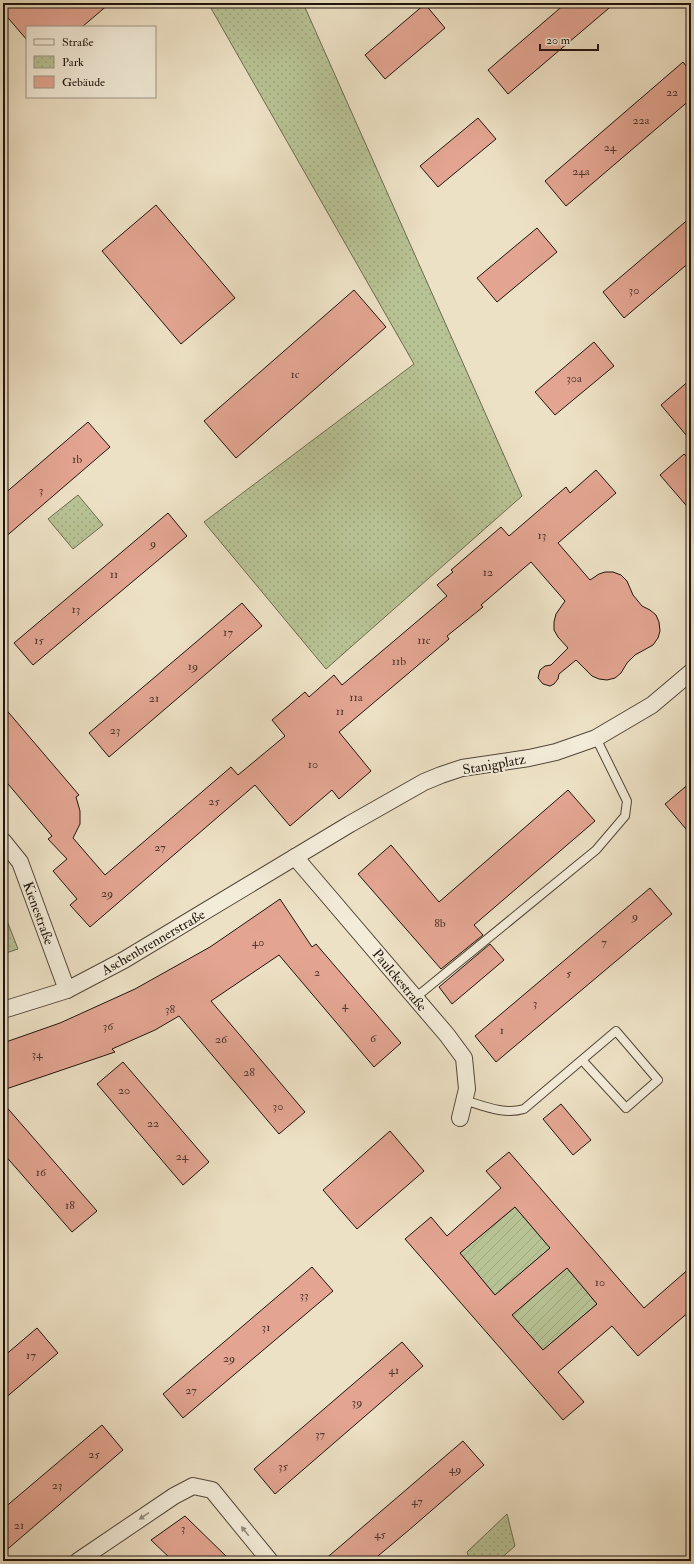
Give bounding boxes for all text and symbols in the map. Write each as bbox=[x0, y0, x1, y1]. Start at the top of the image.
legend bbox=[26, 26, 156, 98]
scale bar bbox=[540, 26, 598, 52]
text: 20 m bbox=[546, 33, 571, 48]
text: Straße bbox=[62, 35, 93, 50]
text: Park bbox=[62, 55, 84, 70]
text: Gebäude bbox=[62, 75, 105, 90]
house number: 22 bbox=[666, 85, 678, 100]
house number: 22a bbox=[632, 113, 651, 128]
house number: 24 bbox=[604, 140, 617, 155]
house number: 24a bbox=[572, 164, 591, 179]
house number: 30 bbox=[629, 283, 639, 298]
house number: 1c bbox=[290, 367, 300, 382]
house number: 30a bbox=[566, 371, 583, 386]
house number: 1b bbox=[72, 452, 82, 467]
house number: 3 bbox=[39, 483, 43, 498]
house number: 13 bbox=[538, 528, 546, 543]
house number: 9 bbox=[149, 536, 156, 551]
house number: 12 bbox=[483, 565, 493, 580]
house number: 11 bbox=[110, 567, 118, 582]
house number: 13 bbox=[72, 602, 80, 617]
house number: 17 bbox=[223, 625, 233, 640]
house number: 15 bbox=[34, 633, 44, 648]
house number: 11c bbox=[417, 633, 431, 648]
house number: 11b bbox=[392, 654, 406, 669]
house number: 19 bbox=[188, 659, 198, 674]
house number: 11a bbox=[349, 690, 364, 705]
house number: 21 bbox=[149, 691, 159, 706]
house number: 11 bbox=[336, 704, 344, 719]
house number: 23 bbox=[110, 723, 120, 738]
street label: Stanigplatz bbox=[461, 751, 527, 779]
house number: 10 bbox=[308, 757, 318, 772]
house number: 25 bbox=[208, 794, 220, 809]
house number: 27 bbox=[154, 840, 166, 855]
street label: Kienestraße bbox=[19, 879, 58, 947]
house number: 29 bbox=[101, 886, 113, 901]
street label: Aschenbrennerstraße bbox=[98, 906, 208, 979]
house number: 9 bbox=[631, 909, 638, 924]
house number: 8b bbox=[434, 916, 446, 931]
house number: 40 bbox=[252, 935, 264, 950]
house number: 7 bbox=[601, 935, 607, 950]
street label: Paulckestraße bbox=[369, 946, 431, 1015]
house number: 2 bbox=[314, 965, 320, 980]
house number: 5 bbox=[566, 966, 572, 981]
house number: 3 bbox=[533, 996, 537, 1011]
house number: 4 bbox=[342, 998, 349, 1013]
house number: 38 bbox=[165, 1002, 175, 1017]
house number: 36 bbox=[103, 1019, 114, 1034]
house number: 1 bbox=[500, 1023, 504, 1038]
house number: 6 bbox=[370, 1031, 377, 1046]
house number: 26 bbox=[215, 1032, 228, 1047]
house number: 34 bbox=[31, 1047, 43, 1062]
house number: 28 bbox=[243, 1065, 255, 1080]
house number: 20 bbox=[118, 1083, 130, 1098]
house number: 30 bbox=[273, 1099, 283, 1114]
house number: 22 bbox=[147, 1116, 159, 1131]
house number: 24 bbox=[176, 1149, 189, 1164]
house number: 16 bbox=[36, 1165, 47, 1180]
house number: 18 bbox=[65, 1198, 75, 1213]
house number: 10 bbox=[595, 1275, 605, 1290]
house number: 33 bbox=[299, 1288, 309, 1303]
house number: 31 bbox=[262, 1320, 270, 1335]
house number: 17 bbox=[26, 1348, 36, 1363]
house number: 29 bbox=[223, 1351, 235, 1366]
house number: 41 bbox=[389, 1363, 399, 1378]
house number: 27 bbox=[185, 1383, 197, 1398]
house number: 39 bbox=[352, 1395, 362, 1410]
house number: 37 bbox=[315, 1427, 326, 1442]
house number: 25 bbox=[88, 1447, 100, 1462]
house number: 35 bbox=[278, 1459, 289, 1474]
house number: 49 bbox=[449, 1462, 461, 1477]
house number: 23 bbox=[52, 1478, 62, 1493]
house number: 47 bbox=[411, 1494, 423, 1509]
one-way arrow bbox=[139, 1512, 149, 1520]
house number: 21 bbox=[14, 1518, 24, 1533]
house number: 3 bbox=[181, 1521, 185, 1536]
one-way arrow bbox=[241, 1525, 250, 1536]
house number: 45 bbox=[374, 1527, 387, 1542]

